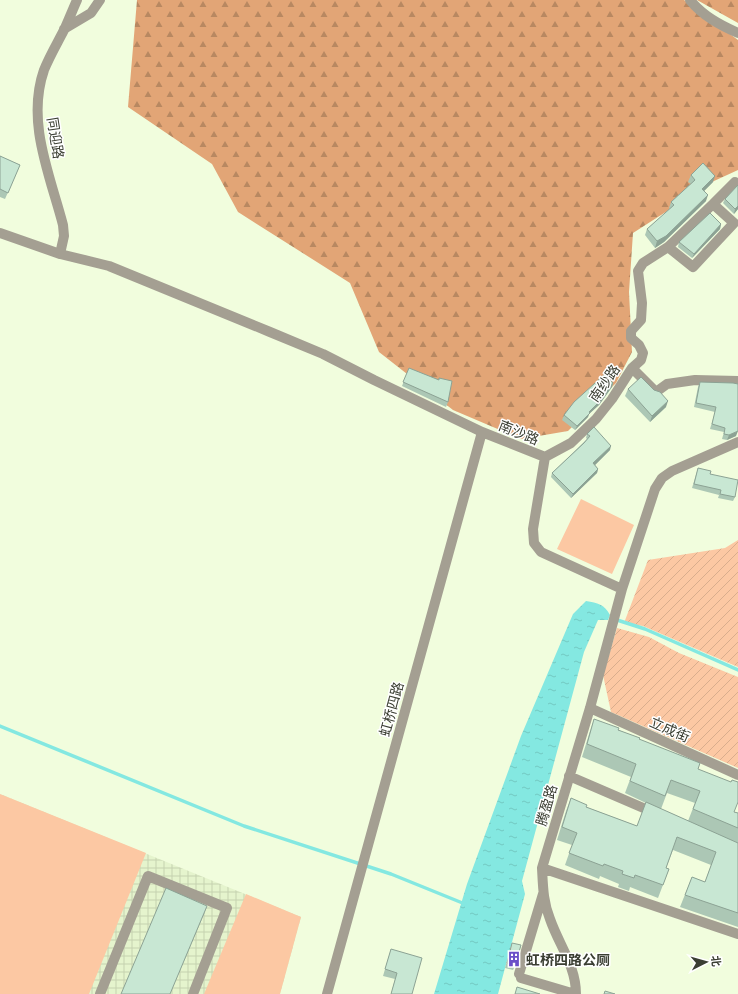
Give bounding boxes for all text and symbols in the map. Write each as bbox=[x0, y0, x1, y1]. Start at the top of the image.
street label: 同迎路 bbox=[43, 116, 69, 160]
street label: 南纱路 bbox=[584, 360, 624, 406]
street label: 南沙路 bbox=[496, 415, 542, 449]
street label: 虹桥四路 bbox=[375, 679, 407, 739]
street label: 立成街 bbox=[647, 712, 693, 746]
street label: 腾盈路 bbox=[531, 782, 561, 828]
north arrow bbox=[686, 942, 726, 982]
building icon: 虹桥四路公厕 bbox=[505, 950, 523, 968]
place label: 虹桥四路公厕 bbox=[526, 950, 610, 969]
text: 北 bbox=[708, 955, 724, 967]

